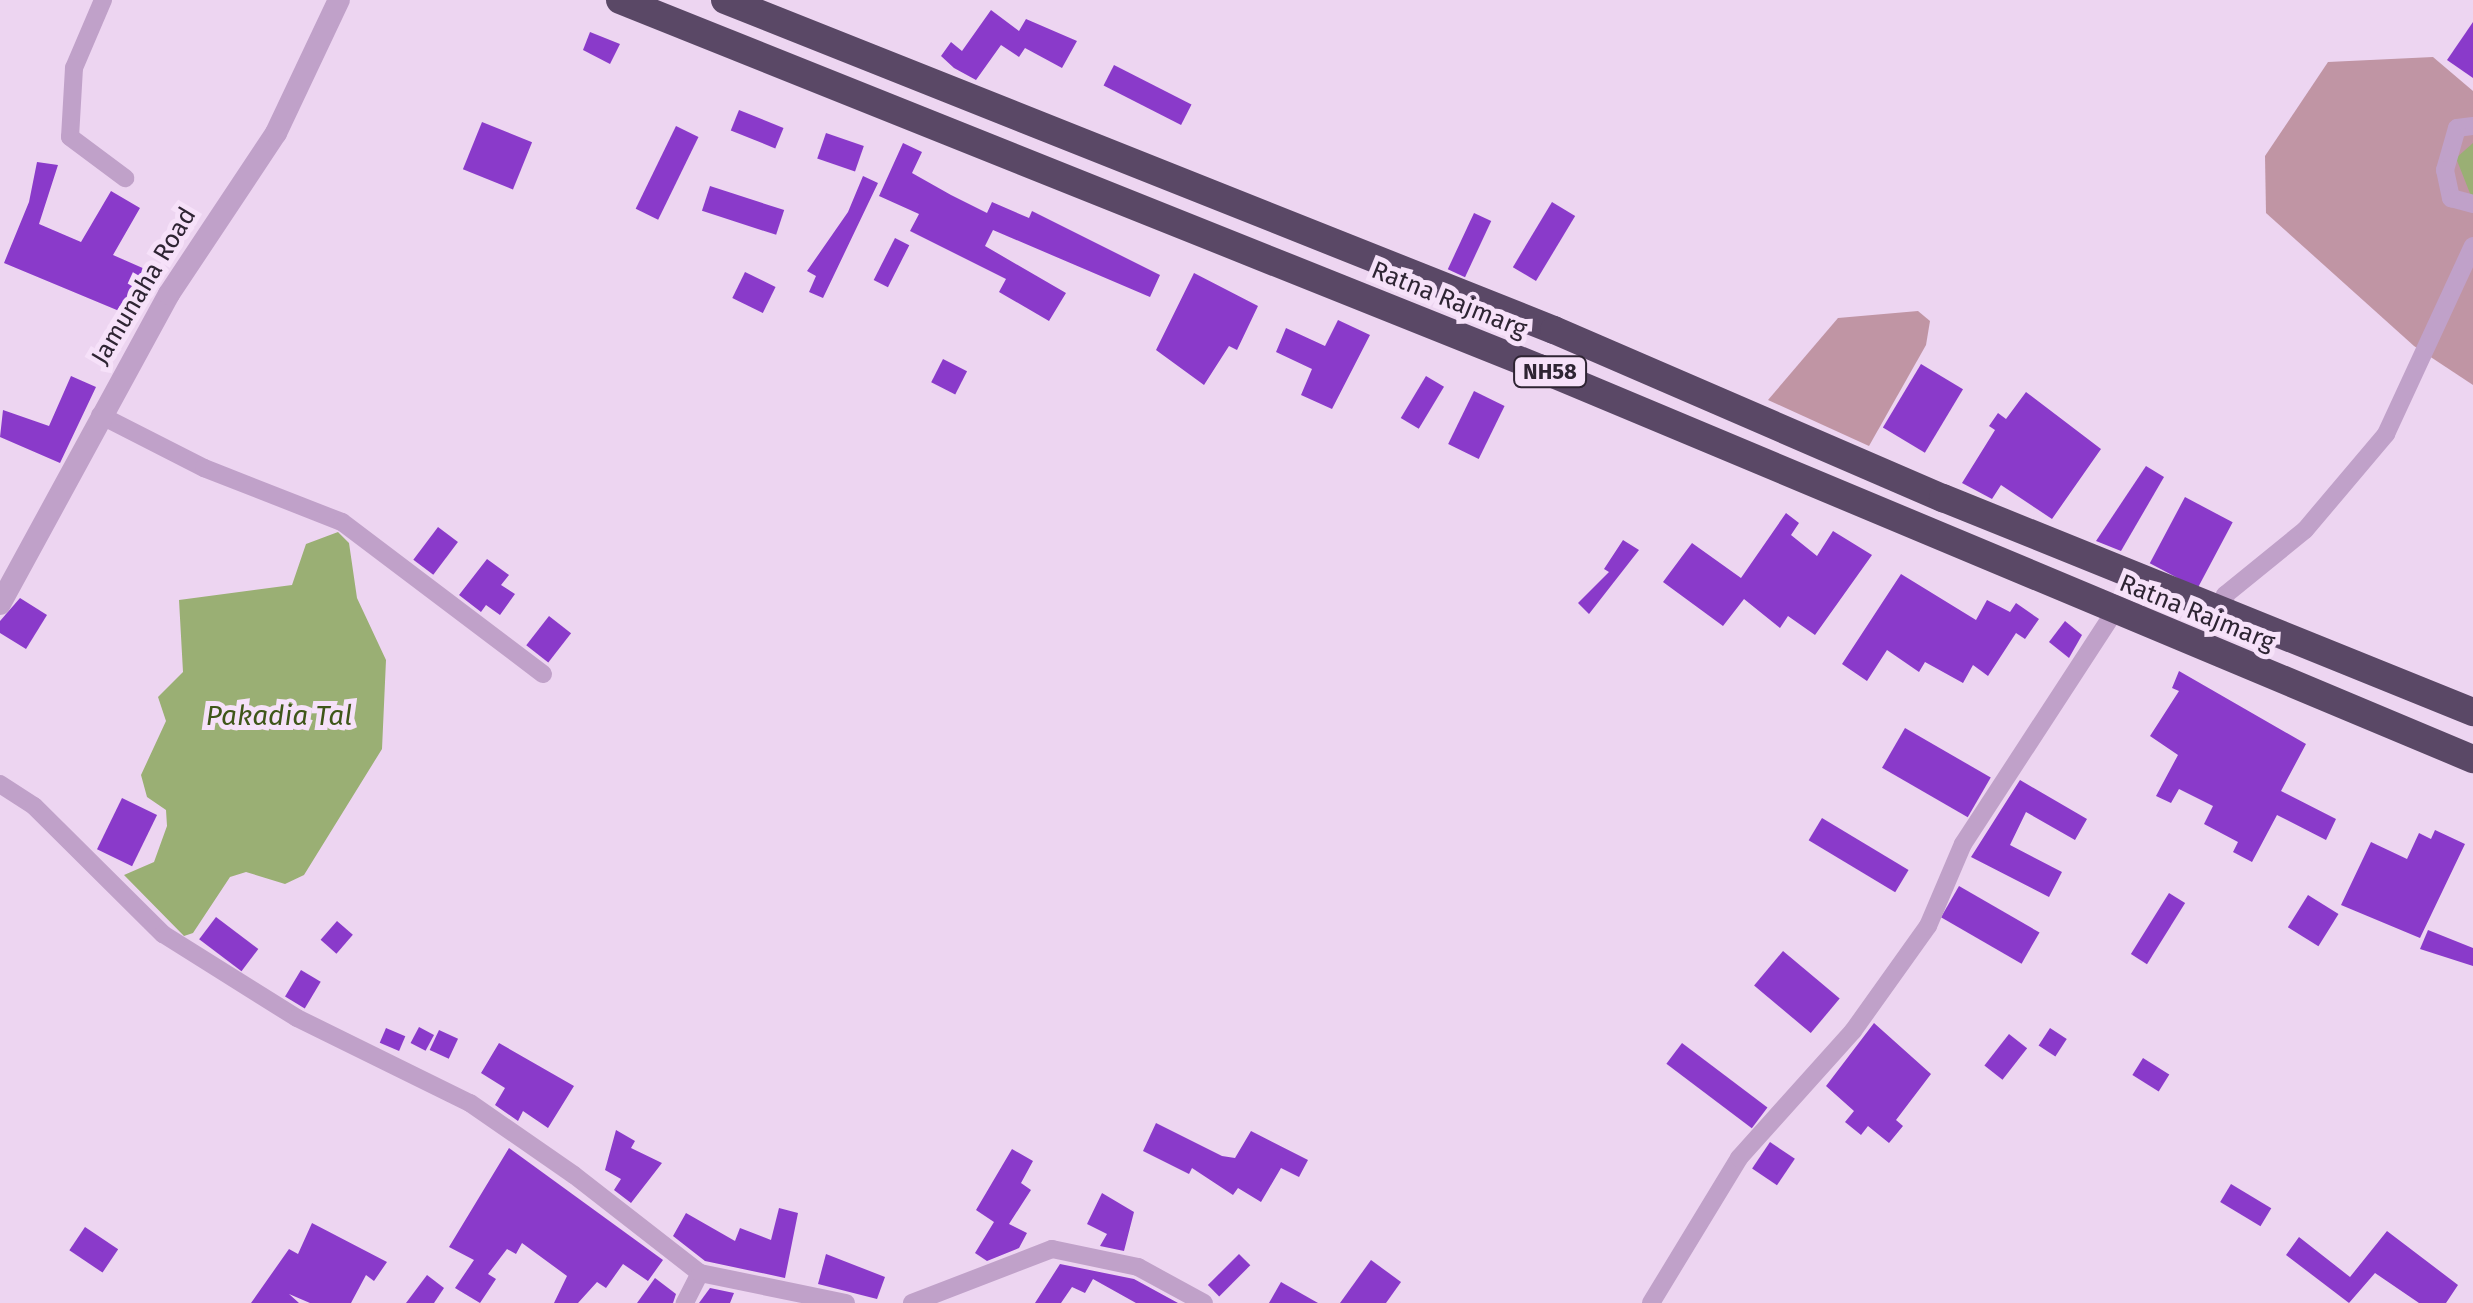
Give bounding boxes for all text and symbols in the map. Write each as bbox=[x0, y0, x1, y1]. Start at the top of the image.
street label: Jamunaha Road bbox=[85, 202, 203, 370]
street label: Ratna Rajmarg bbox=[1367, 255, 1531, 345]
road number: NH58 bbox=[1512, 355, 1588, 389]
street label: Ratna Rajmarg bbox=[2115, 568, 2279, 658]
water label: Pakadia Tal bbox=[206, 699, 352, 733]

